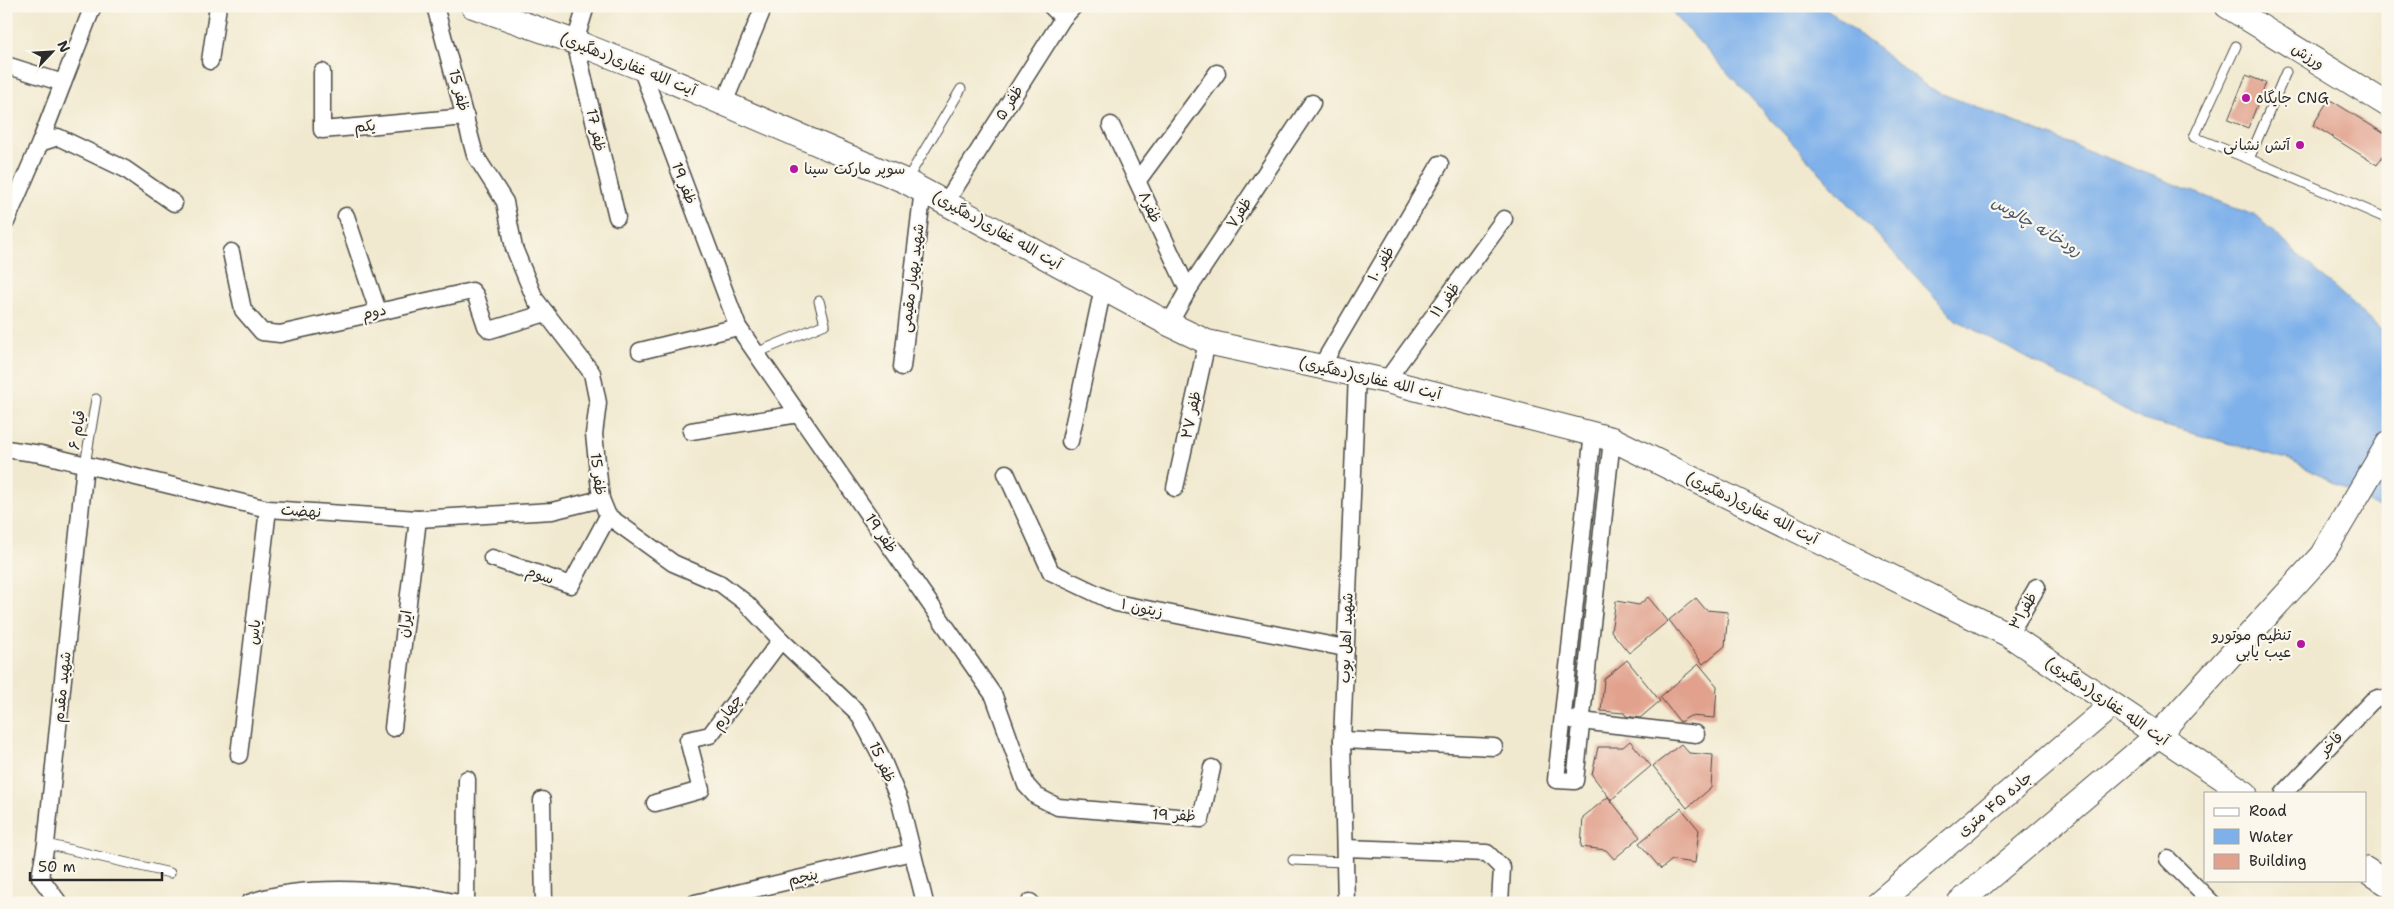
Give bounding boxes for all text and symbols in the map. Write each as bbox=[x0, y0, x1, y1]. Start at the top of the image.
street label: آیت الله غفاری(دهگیری) bbox=[557, 27, 700, 101]
north arrow bbox=[28, 28, 78, 78]
text: N bbox=[53, 38, 74, 55]
street label: ورزش bbox=[2288, 38, 2328, 74]
street label: ظفر 15 bbox=[444, 67, 474, 113]
street label: ظفر ۵ bbox=[990, 82, 1028, 124]
place label: جایگاه CNG bbox=[2256, 88, 2329, 108]
marker: جایگاه CNG bbox=[2240, 92, 2252, 104]
street label: ظفر 17 bbox=[581, 107, 611, 153]
street label: یکم bbox=[354, 115, 377, 139]
place label: آتش نشانی bbox=[2223, 135, 2291, 155]
marker: آتش نشانی bbox=[2294, 139, 2306, 151]
street label: ظفر 19 bbox=[667, 159, 701, 207]
place label: سوپر مارکت سینا bbox=[804, 159, 905, 179]
marker: سوپر مارکت سینا bbox=[788, 163, 800, 175]
street label: آیت الله غفاری(دهگیری) bbox=[929, 186, 1067, 275]
street label: ظفر۸ bbox=[1134, 188, 1166, 226]
water label: رودخانه چالوس bbox=[1988, 191, 2086, 261]
street label: ظفر۷ bbox=[1222, 194, 1256, 232]
street label: شهید بهیار مقیمی bbox=[895, 222, 929, 334]
street label: ظفر ۱۰ bbox=[1363, 243, 1399, 285]
street label: ظفر ۱۱ bbox=[1426, 279, 1464, 321]
street label: دوم bbox=[360, 300, 389, 326]
street label: آیت الله غفاری(دهگیری) bbox=[1297, 352, 1444, 404]
street label: ظفر ۲۷ bbox=[1176, 389, 1206, 441]
street label: قیام ۶ bbox=[64, 409, 91, 451]
street label: ظفر 15 bbox=[585, 452, 611, 496]
street label: آیت الله غفاری(دهگیری) bbox=[1682, 467, 1823, 549]
street label: نهضت bbox=[280, 500, 322, 522]
street label: ظفر 19 bbox=[860, 509, 902, 557]
street label: سوم bbox=[523, 561, 557, 591]
street label: ظفر۳۱ bbox=[2004, 589, 2042, 633]
street label: شهید اهل بوب bbox=[1334, 592, 1358, 684]
street label: زیتون ۱ bbox=[1119, 594, 1165, 622]
street label: ایران bbox=[393, 609, 417, 639]
street label: یاس bbox=[243, 618, 265, 646]
place label: تنظیم موتورو عیب یابی bbox=[2211, 625, 2292, 662]
marker: تنظیم موتورو عیب یابی bbox=[2295, 638, 2307, 650]
street label: شهید مقدم bbox=[48, 651, 77, 724]
street label: آیت الله غفاری(دهگیری) bbox=[2041, 652, 2174, 751]
street label: چهارم bbox=[707, 690, 748, 734]
street label: فاخر bbox=[2313, 727, 2348, 762]
street label: ظفر 15 bbox=[864, 738, 900, 786]
street label: جاده ۴۵ متری bbox=[1953, 767, 2037, 841]
legend bbox=[2204, 792, 2366, 882]
text: Road bbox=[2249, 801, 2287, 821]
street label: ظفر 19 bbox=[1152, 804, 1196, 826]
text: Water bbox=[2249, 827, 2293, 847]
scale bar bbox=[30, 849, 162, 881]
text: Building bbox=[2249, 851, 2306, 871]
text: 50 m bbox=[38, 857, 76, 877]
street label: پنجم bbox=[786, 864, 820, 892]

